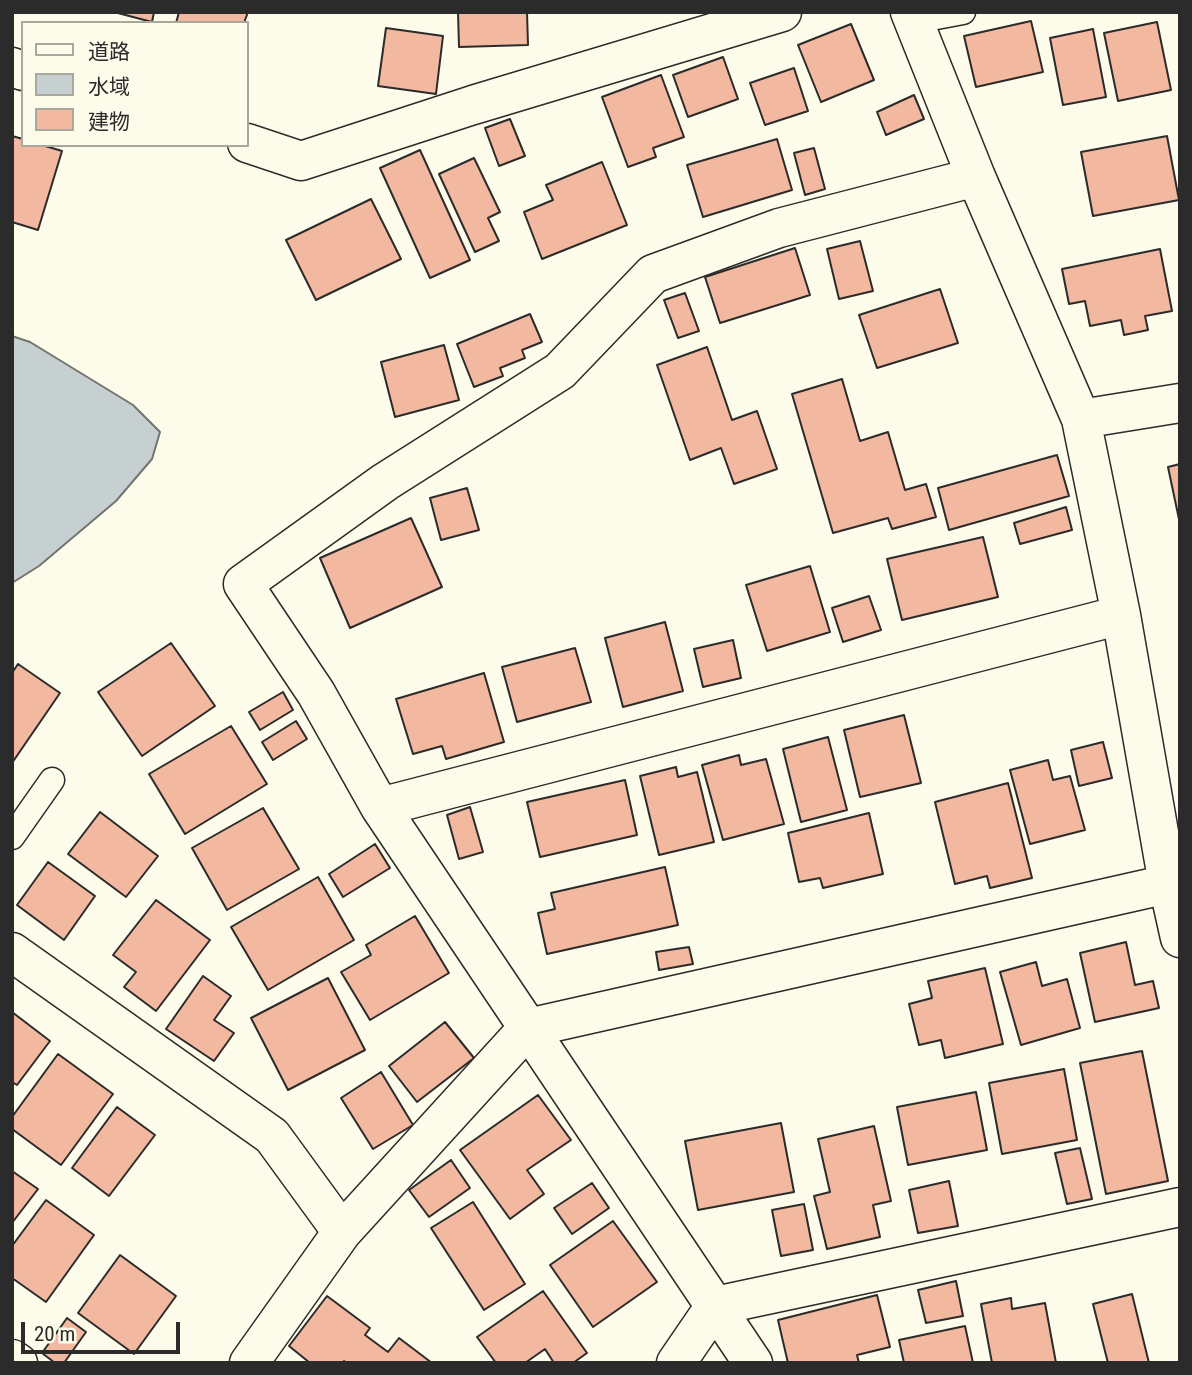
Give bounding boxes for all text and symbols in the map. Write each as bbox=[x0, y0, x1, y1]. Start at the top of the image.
legend bbox=[21, 21, 248, 147]
text: 道路 bbox=[88, 40, 130, 64]
text: 水域 bbox=[88, 75, 130, 99]
text: 建物 bbox=[88, 110, 130, 134]
scale bar bbox=[24, 1308, 184, 1352]
text: 20 m bbox=[34, 1322, 75, 1346]

